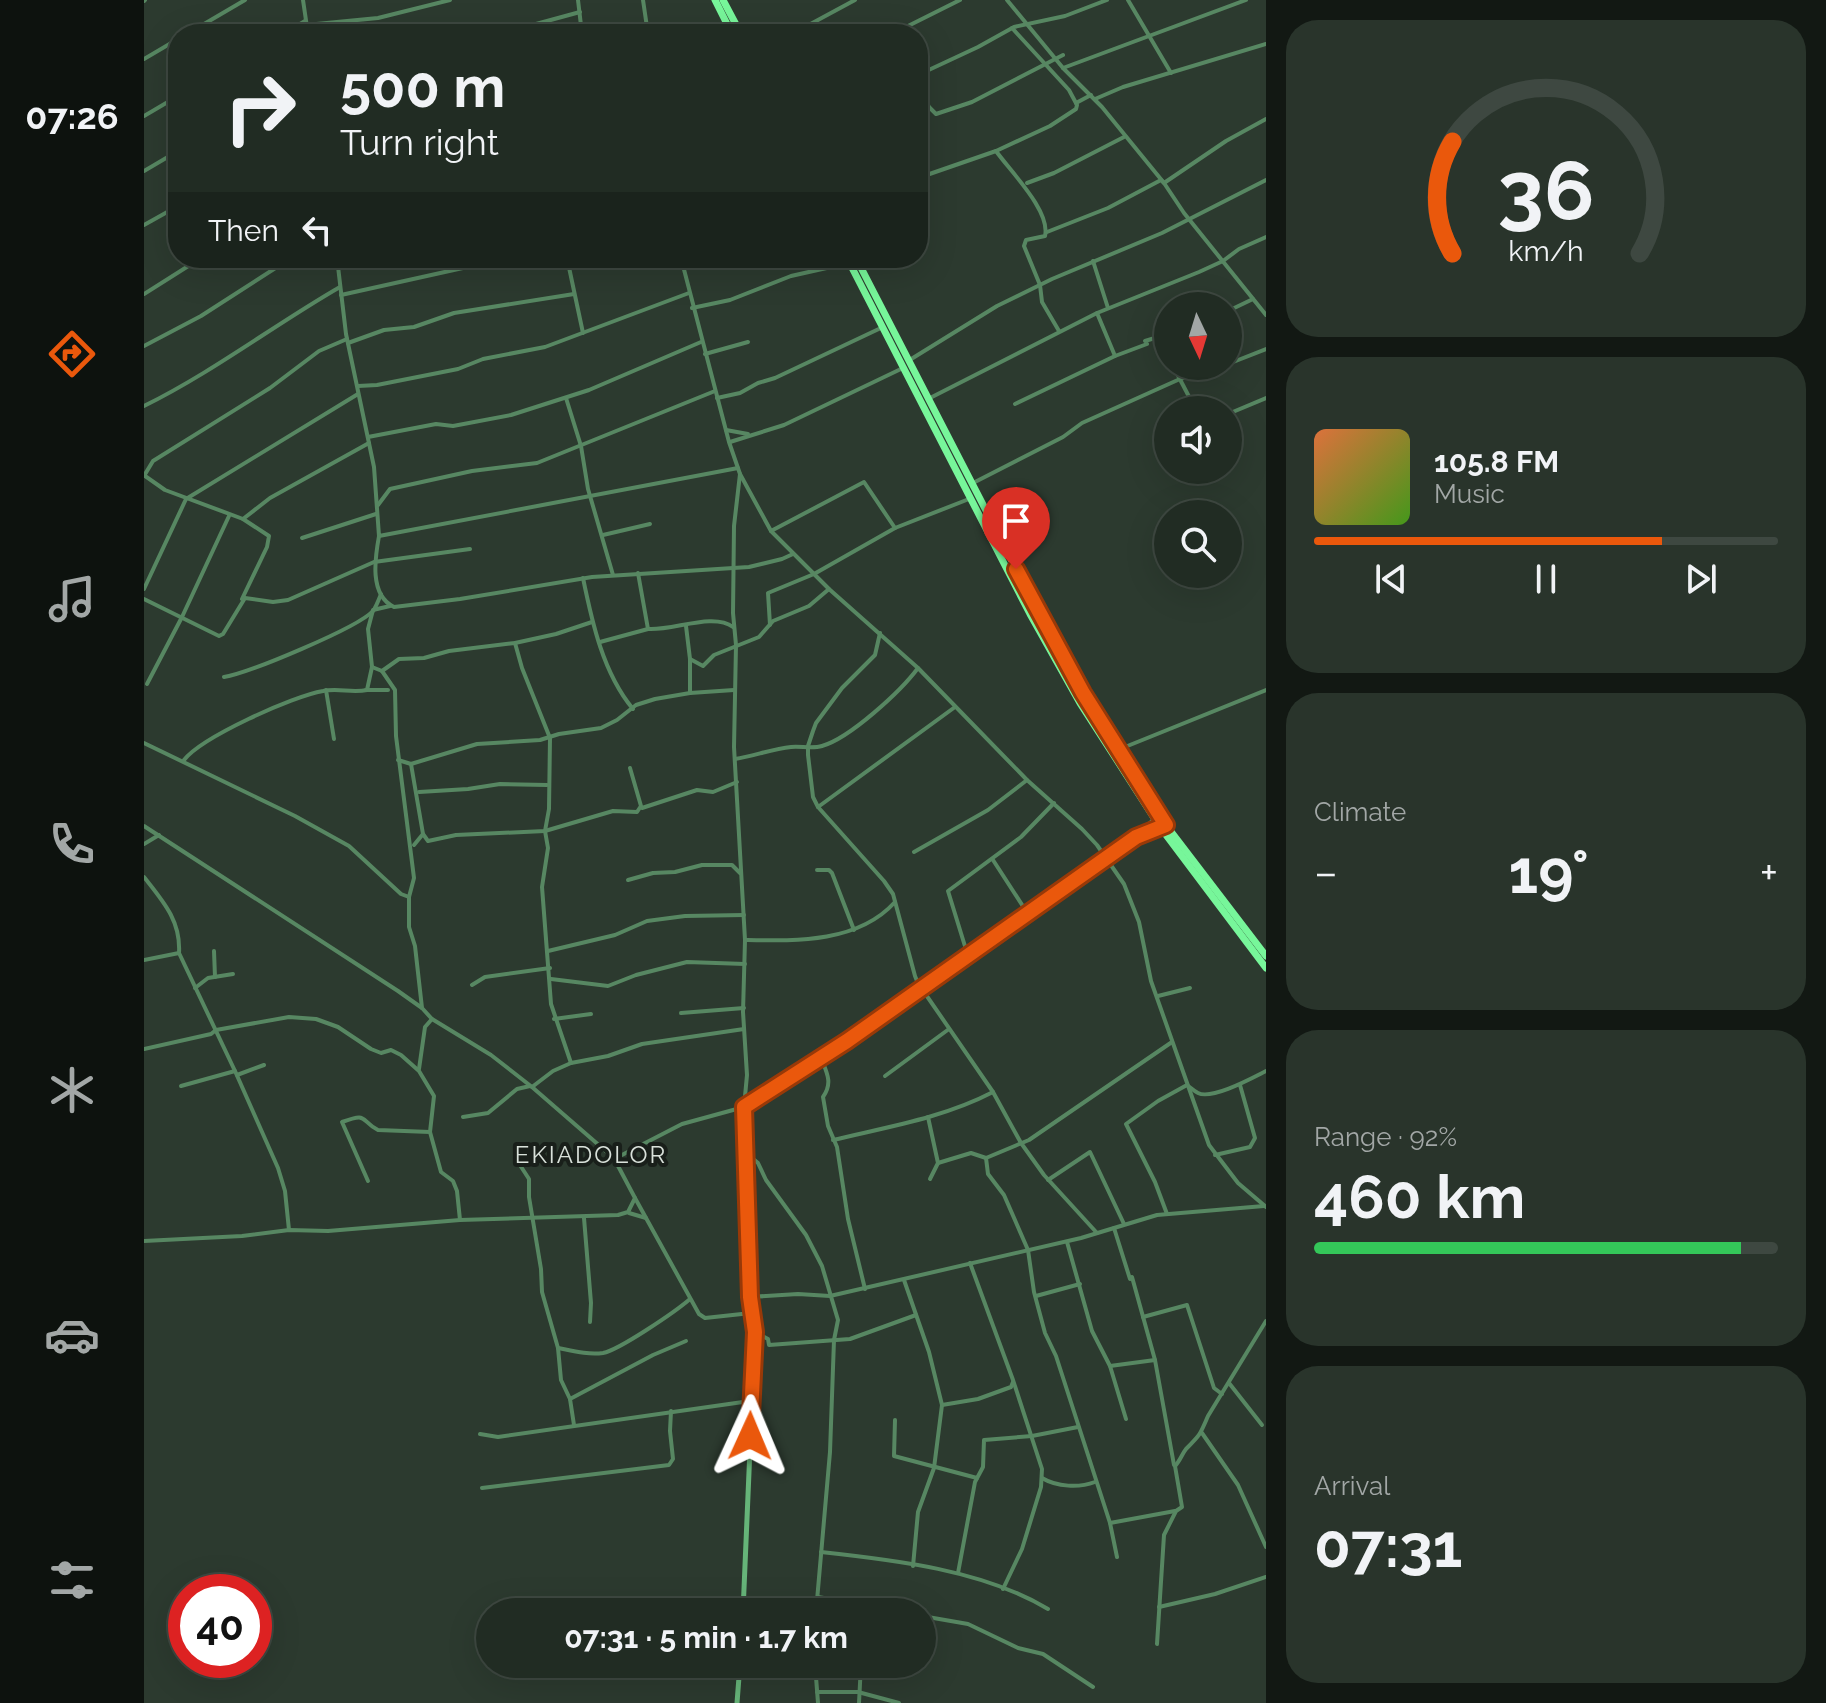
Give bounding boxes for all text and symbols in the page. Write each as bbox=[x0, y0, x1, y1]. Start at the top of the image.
text: 500 m bbox=[340, 54, 505, 120]
icon: right bbox=[208, 56, 312, 160]
text: 07:26 bbox=[25, 95, 119, 137]
text: Turn right bbox=[340, 121, 499, 163]
text: 36 bbox=[1498, 142, 1594, 239]
icon: left bbox=[295, 208, 339, 252]
text: Then bbox=[208, 213, 279, 248]
text: km/h bbox=[1508, 234, 1584, 268]
north arrow bbox=[1154, 292, 1242, 380]
map controls bbox=[1154, 292, 1242, 588]
icon: directions bbox=[44, 326, 100, 382]
button: sound bbox=[1154, 396, 1242, 484]
text: 105.8 FM bbox=[1434, 444, 1559, 479]
text: Music bbox=[1434, 479, 1505, 509]
pin bbox=[982, 487, 1050, 569]
icon: arrive bbox=[994, 499, 1038, 543]
button: search bbox=[1154, 500, 1242, 588]
icon: previous bbox=[1369, 557, 1413, 601]
icon: pause bbox=[1524, 557, 1568, 601]
icon: next bbox=[1679, 557, 1723, 601]
icon: music bbox=[44, 571, 100, 627]
text: Climate bbox=[1314, 797, 1406, 827]
icon: phone bbox=[44, 816, 100, 872]
text: 19° bbox=[1509, 837, 1589, 907]
text: − bbox=[1314, 847, 1338, 898]
text: + bbox=[1760, 847, 1778, 898]
icon: climate bbox=[44, 1062, 100, 1118]
text: Range · 92% bbox=[1314, 1122, 1457, 1152]
district label: EKIADOLOR bbox=[515, 1140, 667, 1169]
text: 460 km bbox=[1314, 1162, 1525, 1232]
icon: car bbox=[44, 1307, 100, 1363]
position arrow bbox=[708, 1394, 792, 1478]
text: Arrival bbox=[1314, 1471, 1390, 1501]
text: 07:31 bbox=[1314, 1511, 1462, 1581]
icon: filters bbox=[44, 1552, 100, 1608]
speed limit sign: 40 bbox=[168, 1574, 272, 1678]
text: 07:31 · 5 min · 1.7 km bbox=[564, 1620, 848, 1655]

